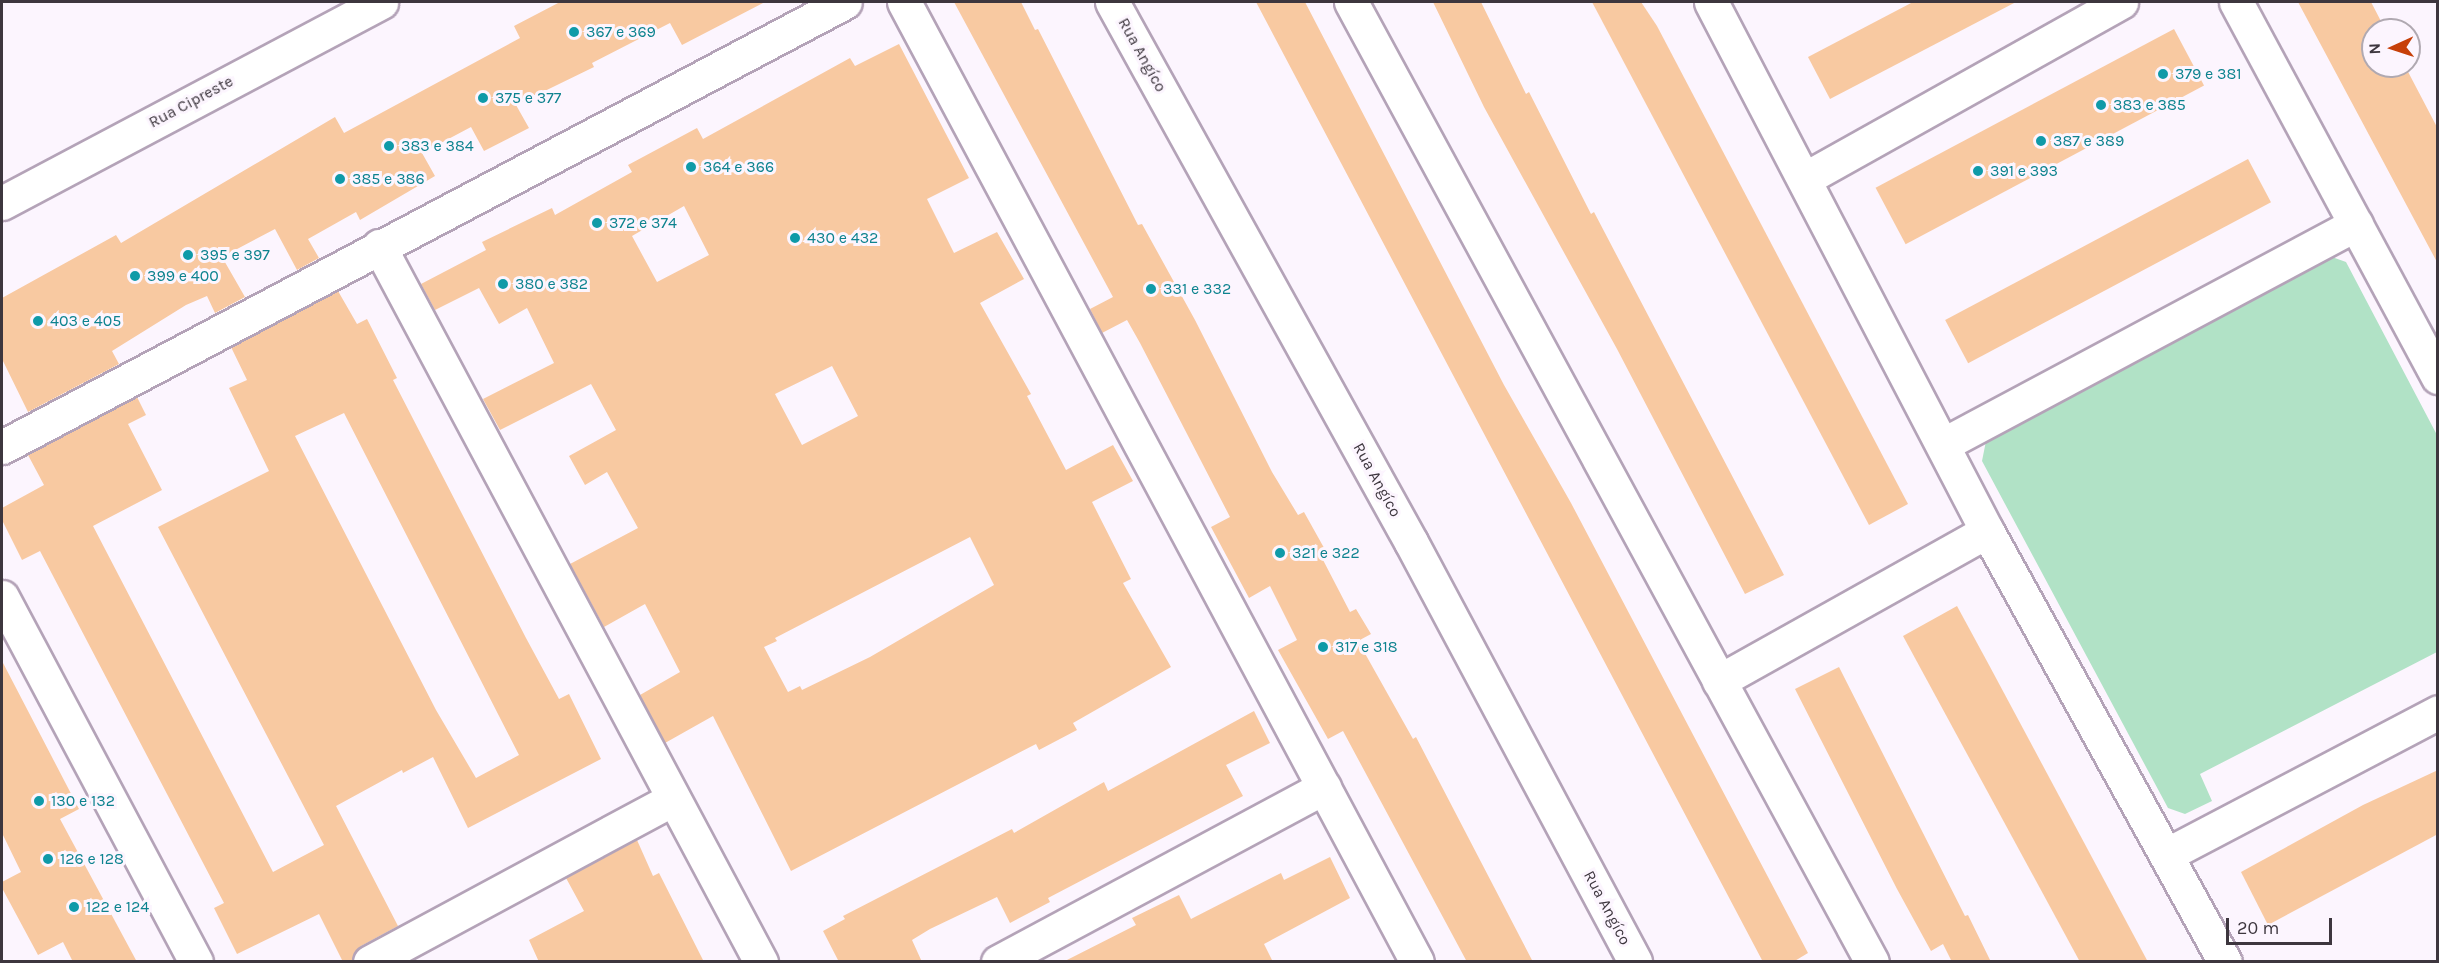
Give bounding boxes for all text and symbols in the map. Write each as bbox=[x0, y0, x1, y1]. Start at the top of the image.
street label: Rua Angíco bbox=[1114, 15, 1170, 95]
north arrow bbox=[2361, 18, 2421, 78]
place label: 367 e 369 bbox=[586, 22, 656, 42]
marker: 367 e 369 bbox=[567, 25, 581, 39]
text: N bbox=[2365, 43, 2384, 55]
place label: 379 e 381 bbox=[2175, 64, 2242, 84]
marker: 379 e 381 bbox=[2156, 67, 2170, 81]
street label: Rua Cipreste bbox=[146, 72, 236, 132]
place label: 375 e 377 bbox=[495, 88, 561, 108]
marker: 375 e 377 bbox=[476, 91, 490, 105]
place label: 383 e 385 bbox=[2113, 95, 2186, 115]
marker: 383 e 385 bbox=[2094, 98, 2108, 112]
place label: 387 e 389 bbox=[2053, 131, 2124, 151]
marker: 387 e 389 bbox=[2034, 134, 2048, 148]
place label: 383 e 384 bbox=[401, 136, 474, 156]
marker: 383 e 384 bbox=[382, 139, 396, 153]
place label: 364 e 366 bbox=[703, 157, 774, 177]
marker: 364 e 366 bbox=[684, 160, 698, 174]
place label: 391 e 393 bbox=[1990, 161, 2058, 181]
marker: 391 e 393 bbox=[1971, 164, 1985, 178]
place label: 385 e 386 bbox=[352, 169, 425, 189]
marker: 385 e 386 bbox=[333, 172, 347, 186]
place label: 372 e 374 bbox=[609, 213, 677, 233]
marker: 372 e 374 bbox=[590, 216, 604, 230]
place label: 430 e 432 bbox=[807, 228, 878, 248]
marker: 430 e 432 bbox=[788, 231, 802, 245]
place label: 395 e 397 bbox=[200, 245, 270, 265]
marker: 395 e 397 bbox=[181, 248, 195, 262]
place label: 399 e 400 bbox=[147, 266, 219, 286]
marker: 399 e 400 bbox=[128, 269, 142, 283]
place label: 380 e 382 bbox=[515, 274, 588, 294]
marker: 380 e 382 bbox=[496, 277, 510, 291]
place label: 331 e 332 bbox=[1163, 279, 1231, 299]
marker: 331 e 332 bbox=[1144, 282, 1158, 296]
place label: 403 e 405 bbox=[50, 311, 121, 331]
marker: 403 e 405 bbox=[31, 314, 45, 328]
street label: Rua Angíco bbox=[1349, 440, 1405, 520]
place label: 321 e 322 bbox=[1292, 543, 1360, 563]
marker: 321 e 322 bbox=[1273, 546, 1287, 560]
place label: 317 e 318 bbox=[1335, 637, 1398, 657]
marker: 317 e 318 bbox=[1316, 640, 1330, 654]
place label: 130 e 132 bbox=[51, 791, 115, 811]
marker: 130 e 132 bbox=[32, 794, 46, 808]
place label: 126 e 128 bbox=[60, 849, 124, 869]
marker: 126 e 128 bbox=[41, 852, 55, 866]
street label: Rua Angíco bbox=[1579, 867, 1635, 949]
place label: 122 e 124 bbox=[86, 897, 149, 917]
marker: 122 e 124 bbox=[67, 900, 81, 914]
scale bar bbox=[2229, 906, 2336, 944]
text: 20 m bbox=[2237, 917, 2279, 939]

